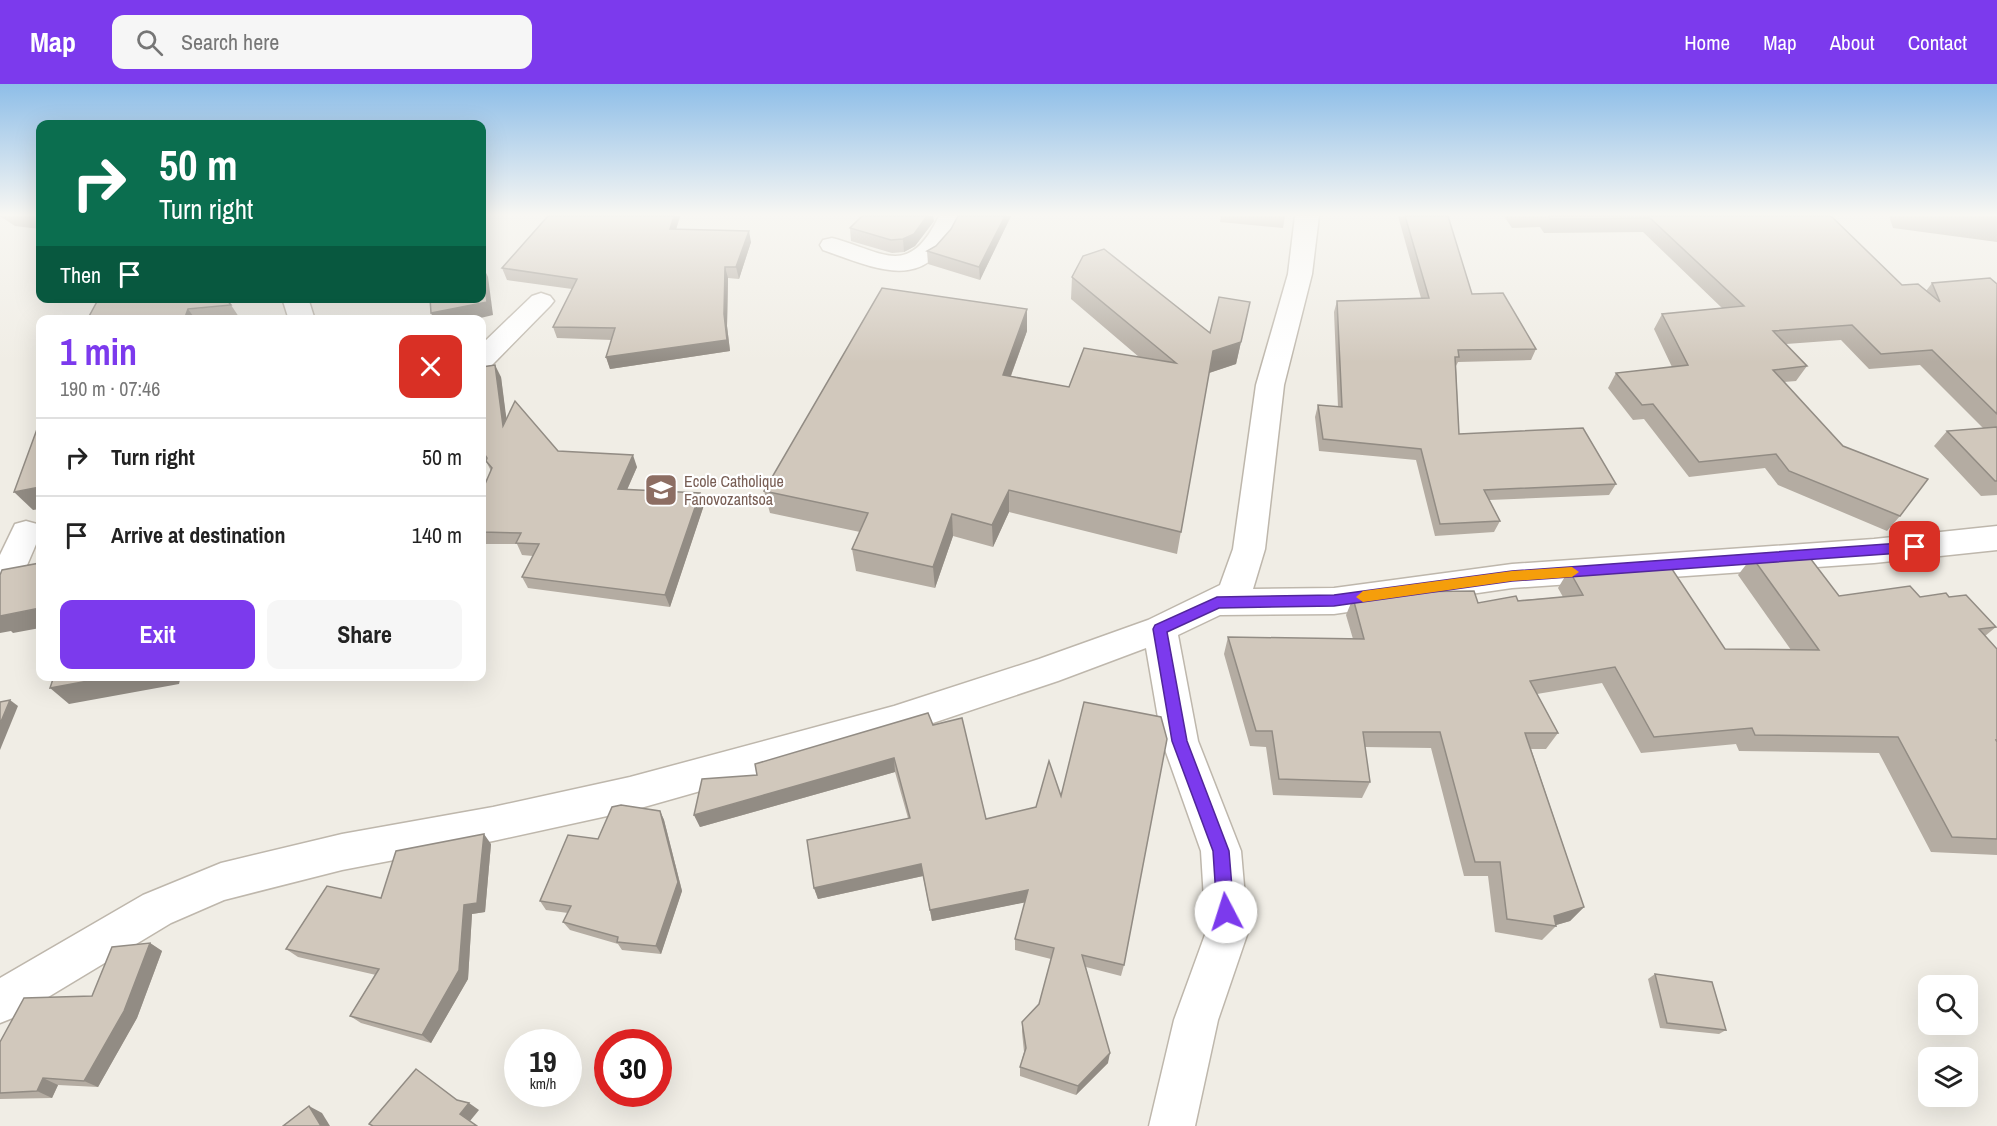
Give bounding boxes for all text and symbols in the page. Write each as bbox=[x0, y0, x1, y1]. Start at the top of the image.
search box bbox=[112, 15, 532, 69]
text: Map bbox=[30, 23, 76, 61]
icon: search bbox=[133, 26, 166, 59]
text: Search here bbox=[181, 27, 279, 57]
text: Home bbox=[1684, 28, 1730, 57]
text: Map bbox=[1763, 28, 1797, 57]
text: About bbox=[1830, 28, 1875, 57]
text: Contact bbox=[1908, 28, 1967, 57]
text: 50 m bbox=[159, 137, 238, 193]
icon: right bbox=[60, 144, 138, 222]
text: Turn right bbox=[159, 191, 253, 227]
icon: arrive bbox=[113, 258, 146, 291]
text: Then bbox=[60, 260, 101, 290]
text: 1 min bbox=[60, 328, 137, 376]
button: close bbox=[399, 335, 462, 398]
text: 190 m · 07:46 bbox=[60, 375, 160, 402]
icon: right bbox=[60, 441, 93, 474]
text: Turn right bbox=[111, 442, 195, 472]
text: 50 m bbox=[422, 442, 462, 472]
place label: Ecole Catholique Fanovozantsoa bbox=[684, 470, 784, 510]
school or university icon: Ecole Catholique Fanovozantsoa bbox=[643, 472, 679, 508]
icon: arrive bbox=[60, 519, 93, 552]
text: Arrive at destination bbox=[111, 520, 285, 550]
text: 140 m bbox=[412, 520, 462, 550]
pin bbox=[1889, 521, 1940, 572]
icon: arrive bbox=[1898, 530, 1931, 563]
button: Exit bbox=[60, 600, 255, 669]
button: Share bbox=[267, 600, 462, 669]
position arrow bbox=[1194, 880, 1258, 944]
map controls bbox=[1918, 975, 1978, 1107]
button: search bbox=[1918, 975, 1978, 1035]
speed limit sign: 30 bbox=[594, 1029, 672, 1107]
text: 19 bbox=[529, 1041, 557, 1081]
button: layers bbox=[1918, 1047, 1978, 1107]
text: km/h bbox=[530, 1073, 556, 1094]

